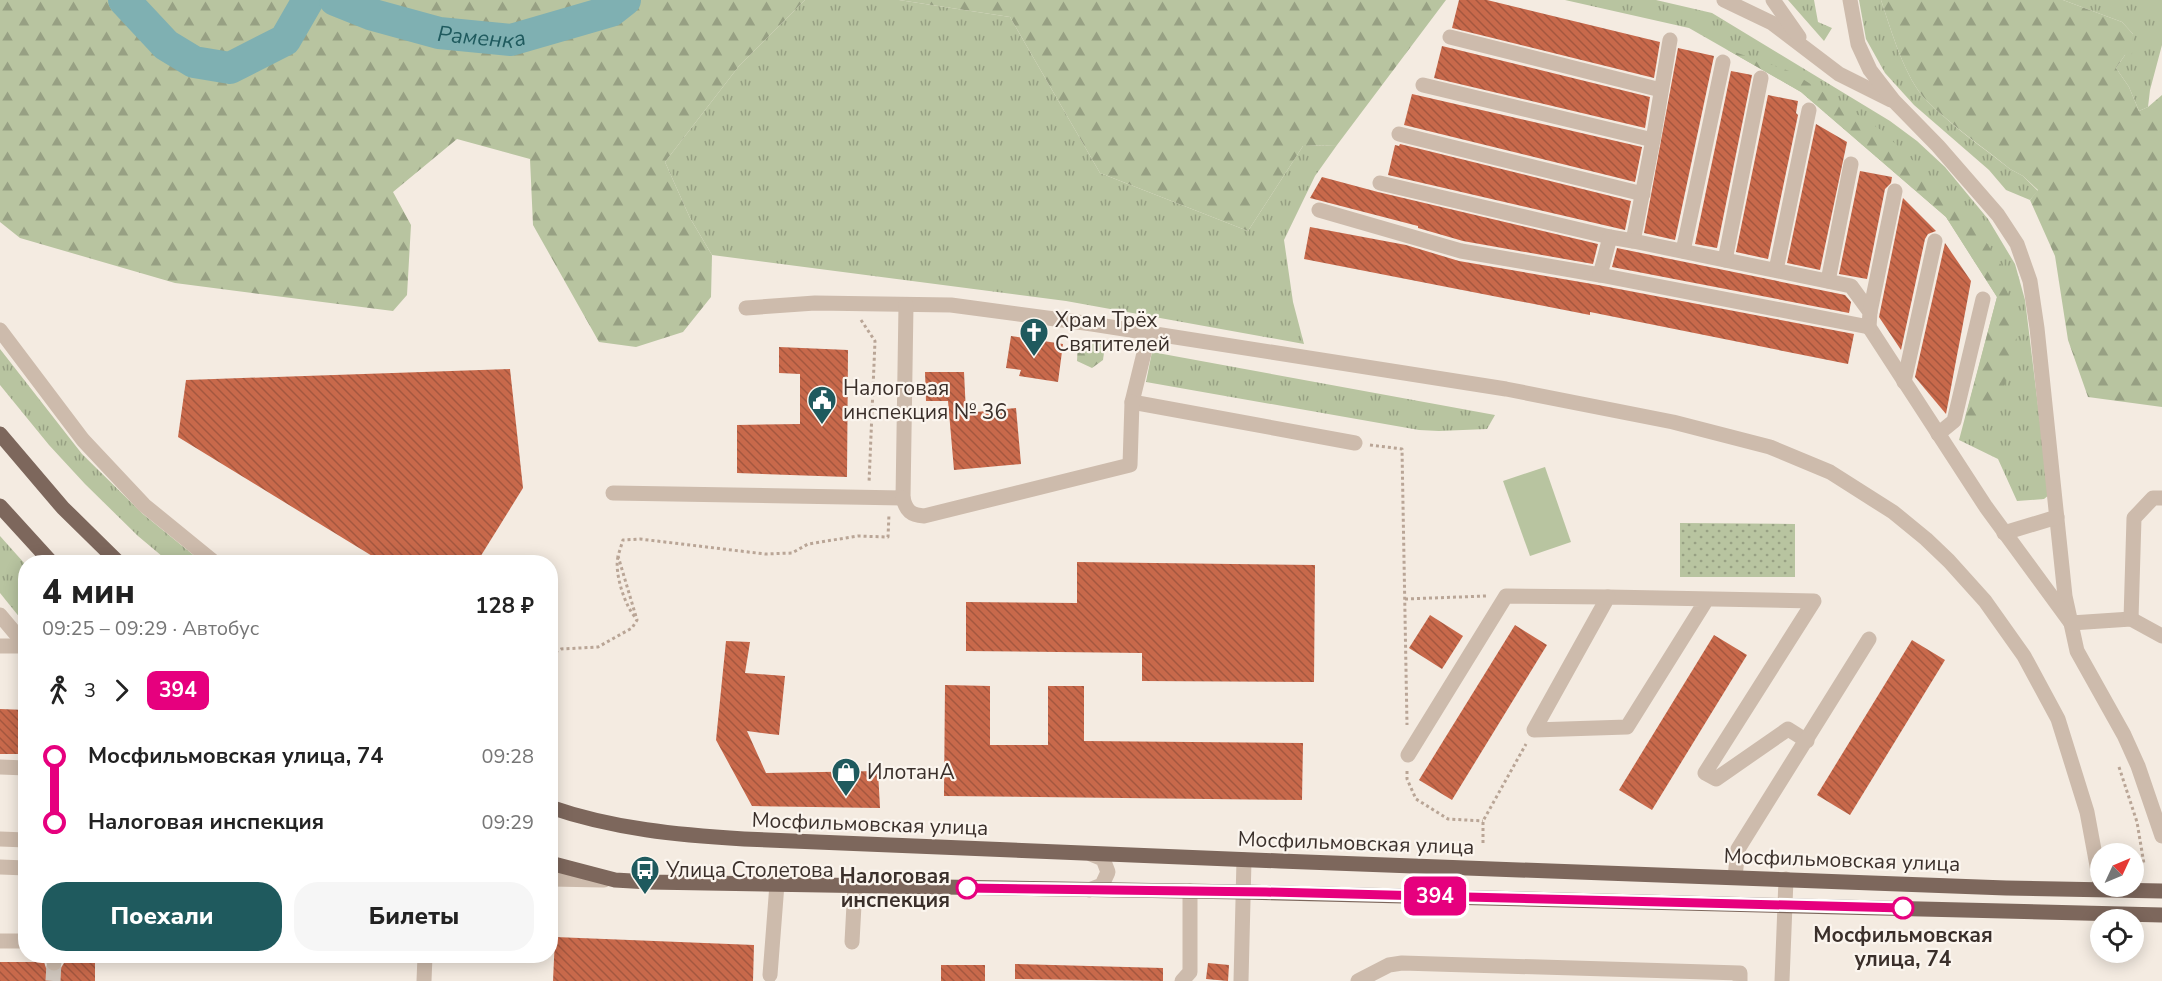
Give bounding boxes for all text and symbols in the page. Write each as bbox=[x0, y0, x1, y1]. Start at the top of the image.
water label: Раменка bbox=[436, 19, 529, 56]
place label: Храм Трёх Святителей bbox=[1055, 306, 1170, 358]
church icon: Храм Трёх Святителей bbox=[1018, 316, 1050, 358]
place label: Налоговая инспекция № 36 bbox=[843, 374, 1007, 426]
public building icon: Налоговая инспекция № 36 bbox=[806, 384, 838, 426]
text: 4 мин bbox=[42, 570, 135, 615]
text: 128 ₽ bbox=[475, 591, 534, 621]
text: 09:25 – 09:29 · Автобус bbox=[42, 615, 259, 642]
icon: walk bbox=[42, 674, 75, 707]
icon: forward bbox=[105, 674, 138, 707]
text: 394 bbox=[159, 676, 197, 704]
text: 3 bbox=[84, 677, 96, 704]
text: Мосфильмовская улица, 74 bbox=[88, 741, 383, 771]
text: 09:28 bbox=[481, 743, 534, 770]
shop icon: ИлотанА bbox=[830, 756, 862, 798]
place label: ИлотанА bbox=[867, 758, 955, 786]
street label: Мосфильмовская улица bbox=[751, 806, 989, 842]
text: Налоговая инспекция bbox=[88, 807, 324, 837]
text: 09:29 bbox=[481, 809, 534, 836]
street label: Мосфильмовская улица bbox=[1237, 825, 1475, 861]
street label: Мосфильмовская улица bbox=[1723, 842, 1961, 878]
north arrow bbox=[2090, 843, 2144, 897]
map controls bbox=[2090, 843, 2144, 963]
bus stop icon: Улица Столетова bbox=[629, 854, 661, 896]
place label: Улица Столетова bbox=[665, 856, 834, 884]
place label: Налоговая инспекция bbox=[840, 862, 950, 914]
line badge: 394 bbox=[1400, 876, 1470, 916]
marker: Налоговая инспекция bbox=[956, 877, 978, 899]
button: Поехали bbox=[42, 882, 282, 951]
button: Билеты bbox=[294, 882, 534, 951]
text: 394 bbox=[1416, 882, 1454, 910]
marker: Мосфильмовская улица, 74 bbox=[1892, 897, 1914, 919]
button: locate bbox=[2090, 909, 2144, 963]
place label: Мосфильмовская улица, 74 bbox=[1813, 921, 1993, 973]

